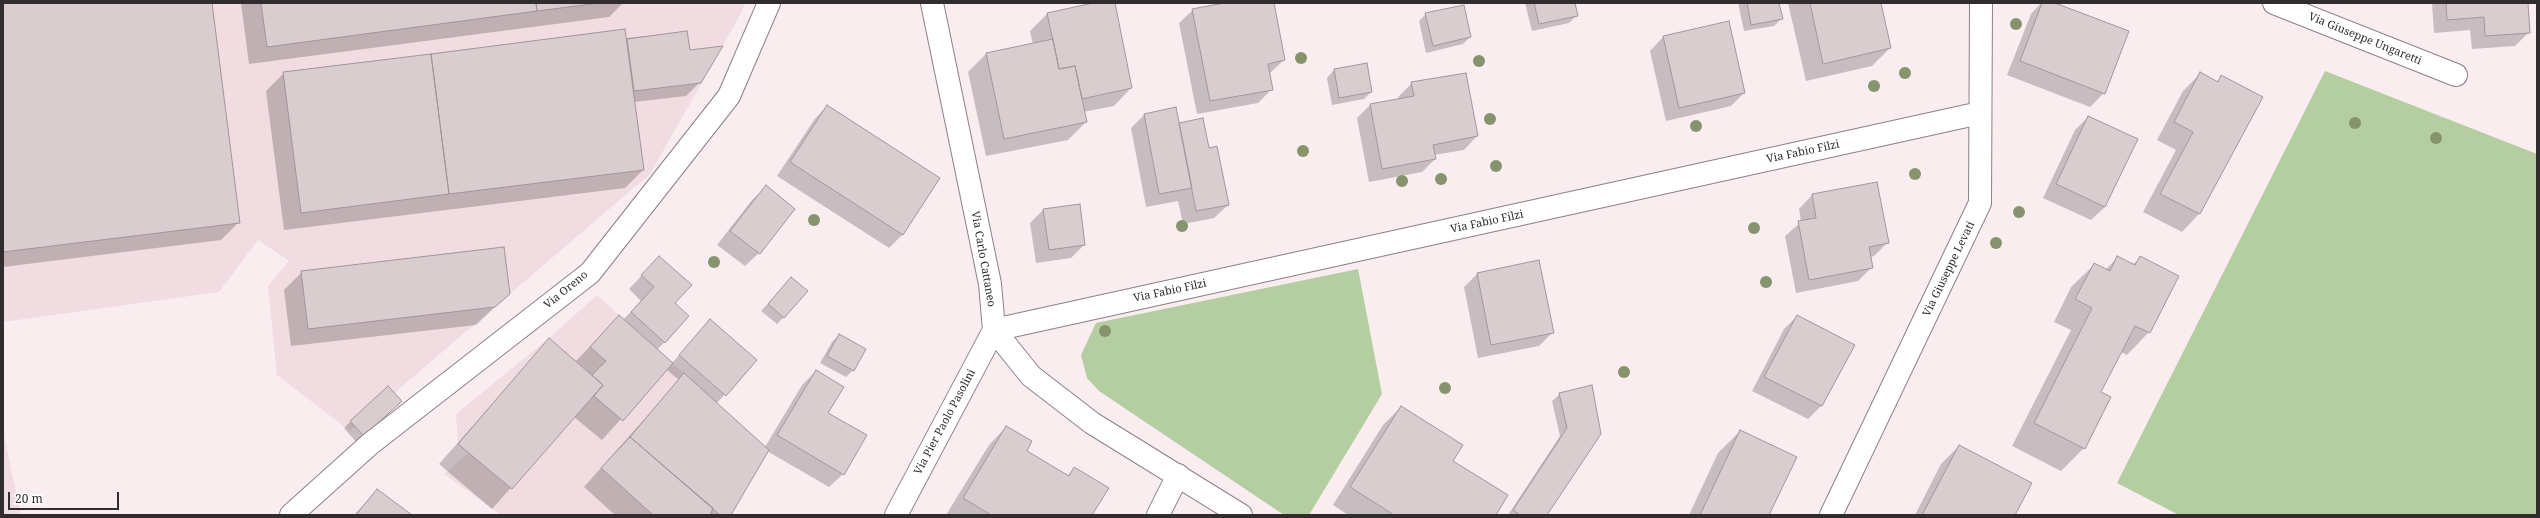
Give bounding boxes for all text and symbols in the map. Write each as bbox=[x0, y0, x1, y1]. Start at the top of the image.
street label: Via Giuseppe Ungaretti bbox=[2306, 10, 2424, 68]
street label: Via Fabio Filzi bbox=[1765, 138, 1841, 166]
street label: Via Fabio Filzi bbox=[1449, 208, 1525, 236]
street label: Via Carlo Cattaneo bbox=[968, 210, 998, 308]
street label: Via Giuseppe Levati bbox=[1920, 219, 1978, 319]
street label: Via Oreno bbox=[541, 268, 591, 312]
street label: Via Fabio Filzi bbox=[1132, 277, 1208, 305]
street label: Via Pier Paolo Pasolini bbox=[912, 367, 978, 477]
scale bar bbox=[10, 484, 121, 510]
text: 20 m bbox=[15, 490, 43, 507]

